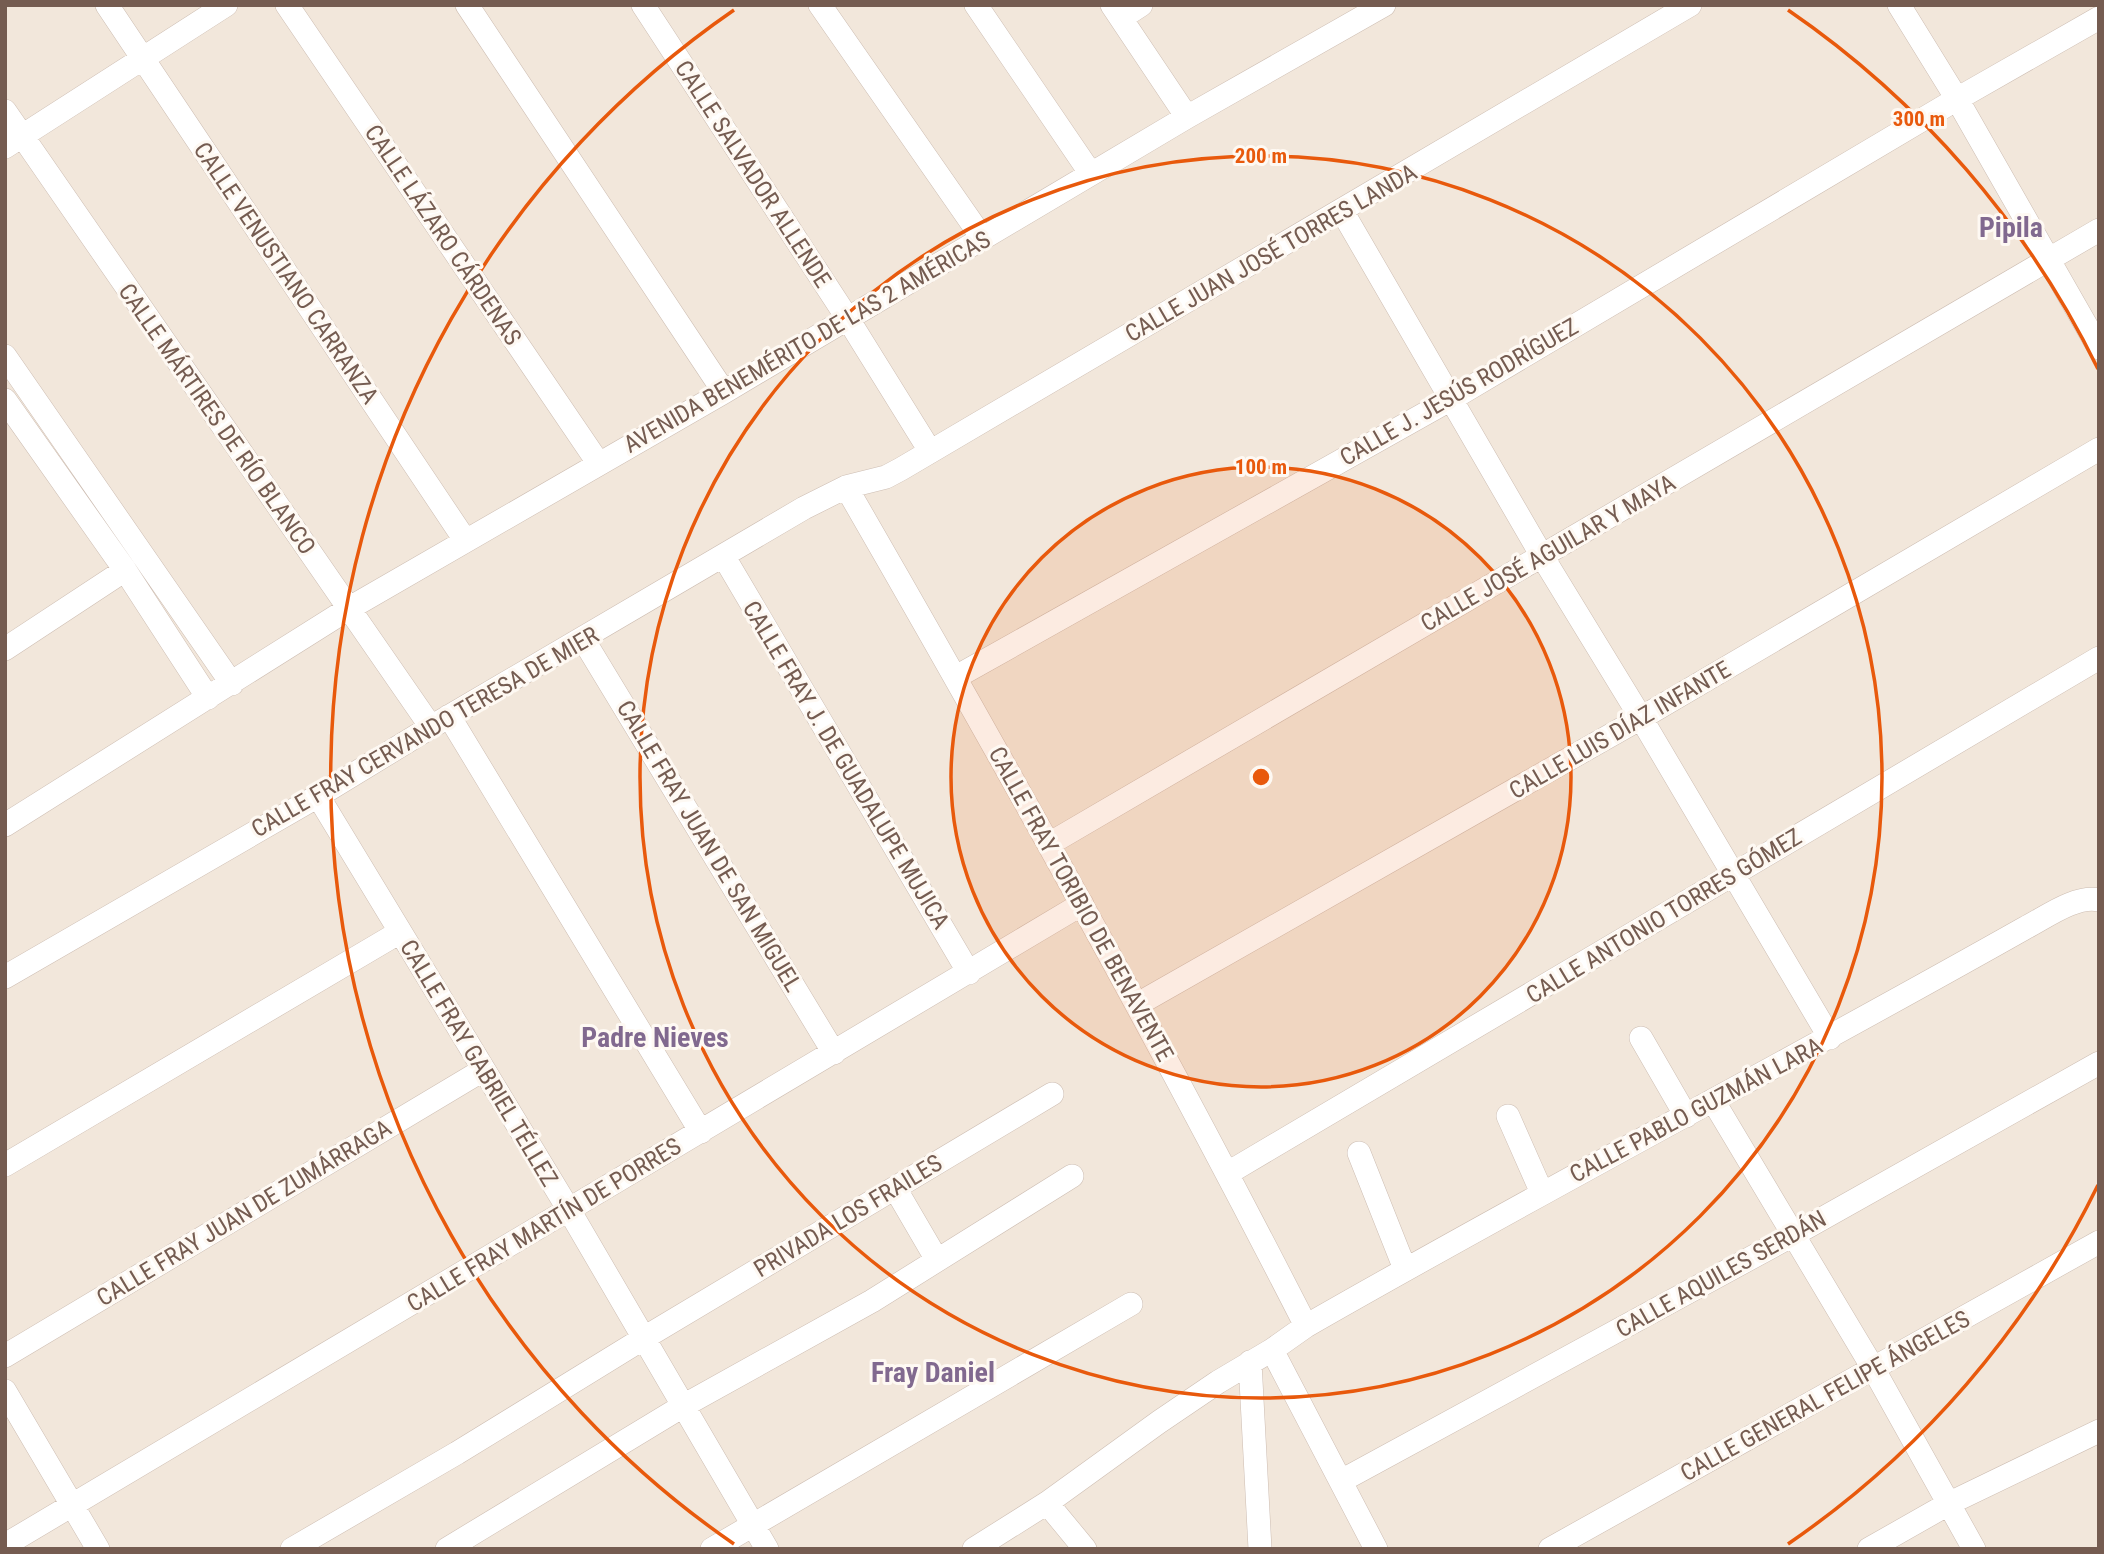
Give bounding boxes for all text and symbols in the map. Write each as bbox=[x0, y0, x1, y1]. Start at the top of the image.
street label: CALLE SALVADOR ALLENDE bbox=[669, 55, 837, 293]
text: 300 m bbox=[1893, 107, 1945, 131]
street label: CALLE LÁZARO CÁRDENAS bbox=[359, 120, 527, 350]
street label: CALLE VENUSTIANO CARRANZA bbox=[188, 137, 384, 409]
text: 200 m bbox=[1235, 144, 1287, 168]
street label: CALLE JUAN JOSÉ TORRES LANDA bbox=[1120, 158, 1422, 348]
district label: Pipila bbox=[1979, 211, 2043, 244]
street label: AVENIDA BENEMÉRITO DE LAS 2 AMÉRICAS bbox=[619, 225, 995, 459]
street label: CALLE MÁRTIRES DE RÍO BLANCO bbox=[113, 278, 321, 560]
street label: CALLE J. JESÚS RODRÍGUEZ bbox=[1335, 312, 1583, 472]
text: 100 m bbox=[1235, 455, 1287, 479]
street label: CALLE JOSÉ AGUILAR Y MAYA bbox=[1416, 468, 1680, 637]
street label: CALLE FRAY J. DE GUADALUPE MUJICA bbox=[737, 596, 955, 934]
street label: CALLE FRAY CERVANDO TERESA DE MIER bbox=[246, 621, 604, 843]
street label: CALLE LUIS DÍAZ INFANTE bbox=[1504, 655, 1736, 805]
street label: CALLE FRAY JUAN DE SAN MIGUEL bbox=[611, 695, 807, 997]
street label: CALLE FRAY TORIBIO DE BENAVENTE bbox=[983, 742, 1179, 1066]
centre of rings bbox=[1249, 765, 1273, 789]
street label: CALLE ANTONIO TORRES GÓMEZ bbox=[1521, 823, 1807, 1009]
street label: CALLE FRAY GABRIEL TÉLLEZ bbox=[394, 935, 564, 1191]
district label: Padre Nieves bbox=[581, 1021, 729, 1054]
street label: CALLE PABLO GUZMÁN LARA bbox=[1565, 1031, 1827, 1188]
street label: CALLE FRAY JUAN DE ZUMÁRRAGA bbox=[92, 1114, 396, 1312]
street label: CALLE FRAY MARTÍN DE PORRES bbox=[402, 1132, 686, 1318]
street label: PRIVADA LOS FRAILES bbox=[749, 1149, 947, 1283]
street label: CALLE AQUILES SERDÁN bbox=[1611, 1205, 1831, 1343]
street label: CALLE GENERAL FELIPE ÁNGELES bbox=[1675, 1305, 1975, 1487]
district label: Fray Daniel bbox=[871, 1356, 995, 1389]

